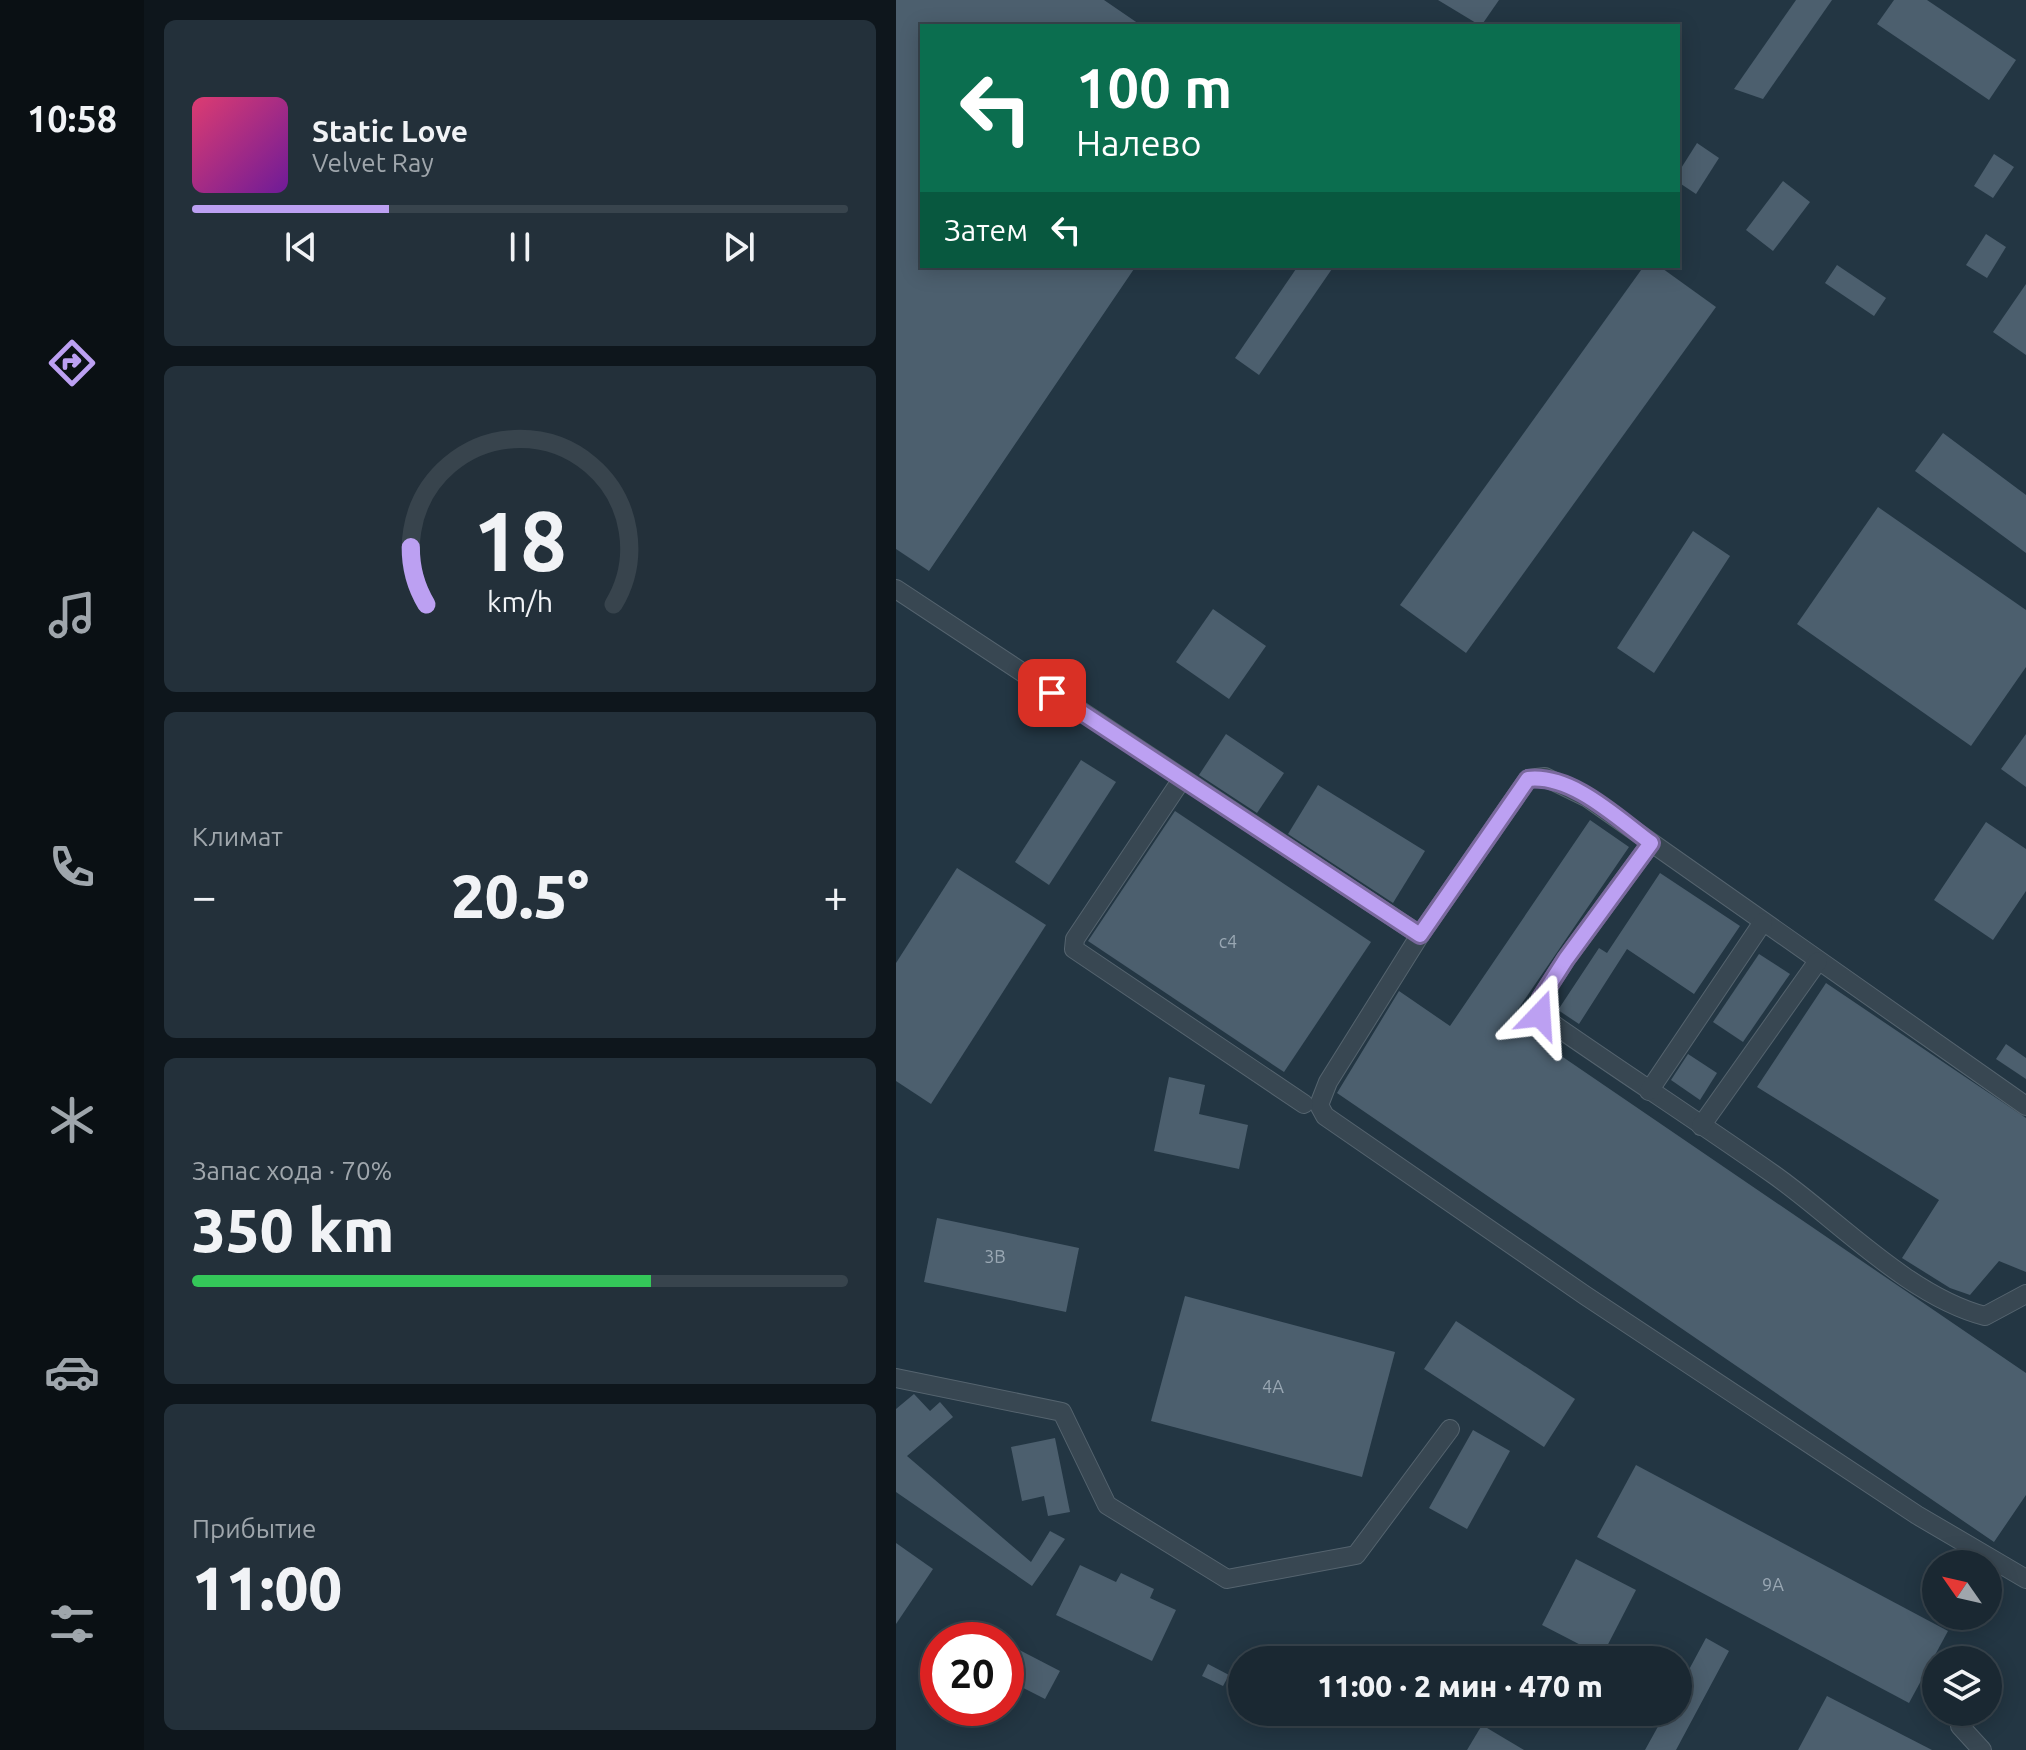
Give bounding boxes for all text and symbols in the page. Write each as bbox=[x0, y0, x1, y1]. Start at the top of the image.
icon: left bbox=[944, 56, 1048, 160]
text: 100 m bbox=[1076, 56, 1232, 119]
text: 10:58 bbox=[27, 98, 117, 139]
text: Static Love bbox=[312, 114, 468, 148]
text: Налево bbox=[1076, 122, 1201, 163]
text: Velvet Ray bbox=[312, 148, 434, 177]
icon: left bbox=[1044, 208, 1088, 252]
text: Затем bbox=[944, 213, 1028, 247]
icon: previous bbox=[279, 225, 323, 269]
icon: pause bbox=[498, 225, 542, 269]
icon: next bbox=[717, 225, 761, 269]
icon: directions bbox=[44, 335, 100, 391]
text: 18 bbox=[473, 493, 567, 587]
text: km/h bbox=[487, 585, 553, 617]
icon: music bbox=[44, 587, 100, 643]
pin bbox=[1018, 659, 1086, 727]
icon: arrive bbox=[1030, 671, 1074, 715]
text: Климат bbox=[192, 822, 283, 851]
icon: phone bbox=[44, 839, 100, 895]
text: 20.5° bbox=[451, 862, 589, 929]
text: − bbox=[192, 871, 217, 920]
text: + bbox=[823, 871, 848, 920]
house number: с4 bbox=[1219, 931, 1237, 951]
position arrow bbox=[1498, 973, 1582, 1057]
icon: climate bbox=[44, 1092, 100, 1148]
text: Запас хода · 70% bbox=[192, 1156, 392, 1185]
text: 350 km bbox=[192, 1196, 394, 1263]
house number: 3В bbox=[984, 1246, 1006, 1266]
icon: car bbox=[44, 1344, 100, 1400]
house number: 4А bbox=[1262, 1376, 1284, 1396]
text: Прибытие bbox=[192, 1514, 316, 1543]
north arrow bbox=[1922, 1550, 2002, 1630]
map controls bbox=[1922, 1550, 2002, 1726]
text: 11:00 bbox=[192, 1554, 342, 1621]
house number: 9А bbox=[1762, 1574, 1784, 1594]
icon: filters bbox=[44, 1596, 100, 1652]
speed limit sign: 20 bbox=[920, 1622, 1024, 1726]
button: layers bbox=[1922, 1646, 2002, 1726]
text: 11:00 · 2 мин · 470 m bbox=[1317, 1669, 1603, 1703]

